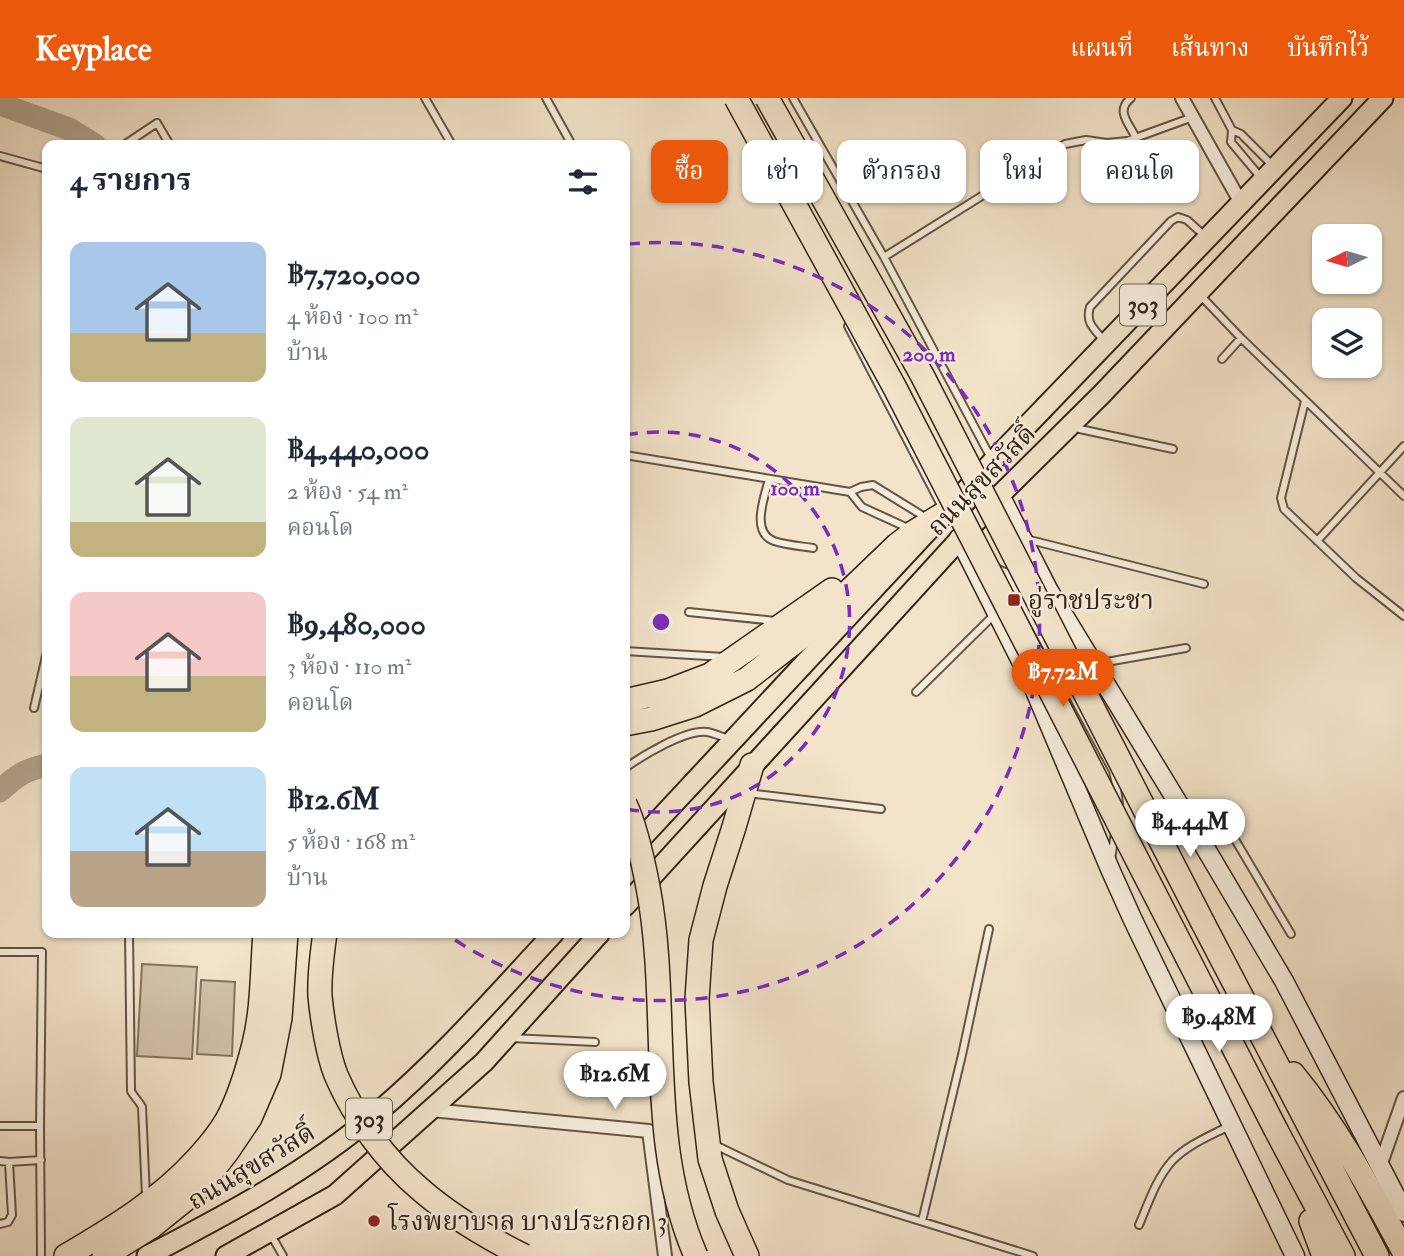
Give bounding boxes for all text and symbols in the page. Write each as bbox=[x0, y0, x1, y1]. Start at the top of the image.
text: Keyplace bbox=[35, 29, 152, 70]
text: แผนที่ bbox=[1070, 33, 1133, 64]
text: เส้นทาง bbox=[1171, 33, 1249, 64]
text: บันทึกไว้ bbox=[1287, 33, 1369, 64]
chip: ซื้อ bbox=[651, 140, 728, 203]
chip: เช่า bbox=[742, 140, 823, 203]
chip: ตัวกรอง bbox=[837, 140, 966, 203]
chip: ใหม่ bbox=[980, 140, 1067, 203]
chip: คอนโด bbox=[1081, 140, 1199, 203]
text: 4 รายการ bbox=[70, 162, 191, 199]
icon: filters bbox=[564, 163, 602, 201]
north arrow bbox=[1312, 224, 1382, 294]
map controls bbox=[1312, 224, 1382, 378]
text: ฿7,720,000 bbox=[287, 256, 421, 293]
icon: home bbox=[126, 270, 210, 354]
road number: 303 bbox=[1120, 285, 1166, 326]
text: 4 ห้อง · 100 m² bbox=[287, 302, 419, 331]
button: layers bbox=[1312, 308, 1382, 378]
text: บ้าน bbox=[287, 338, 328, 367]
text: 200 m bbox=[903, 341, 956, 368]
street label: ถนนสุขสวัสดิ์ bbox=[918, 415, 1044, 544]
text: ฿4,440,000 bbox=[287, 431, 429, 468]
icon: home bbox=[126, 445, 210, 529]
text: 100 m bbox=[770, 475, 821, 502]
text: 2 ห้อง · 54 m² bbox=[287, 477, 408, 506]
text: คอนโด bbox=[287, 513, 354, 542]
place label: อู่ราชประชา bbox=[1028, 585, 1154, 618]
marker: อู่ราชประชา bbox=[1006, 592, 1022, 608]
text: ฿9,480,000 bbox=[287, 606, 426, 643]
centre of rings bbox=[649, 610, 673, 634]
icon: home bbox=[126, 620, 210, 704]
pin: ฿7.72M bbox=[1006, 650, 1120, 709]
text: 3 ห้อง · 110 m² bbox=[287, 652, 411, 681]
text: ฿7.72M bbox=[1028, 657, 1098, 686]
text: คอนโด bbox=[287, 688, 354, 717]
text: ฿12.6M bbox=[287, 781, 380, 818]
icon: home bbox=[126, 795, 210, 879]
pin: ฿4.44M bbox=[1133, 800, 1247, 859]
text: ฿4.44M bbox=[1151, 807, 1229, 836]
text: 5 ห้อง · 168 m² bbox=[287, 827, 415, 856]
text: บ้าน bbox=[287, 863, 328, 892]
pin: ฿9.48M bbox=[1162, 995, 1276, 1054]
text: ฿9.48M bbox=[1182, 1002, 1256, 1031]
pin: ฿12.6M bbox=[558, 1052, 672, 1111]
text: ฿12.6M bbox=[579, 1059, 651, 1088]
road number: 303 bbox=[346, 1099, 392, 1140]
street label: ถนนสุขสวัสดิ์ bbox=[180, 1113, 323, 1218]
place label: โรงพยาบาล บางประกอก 3 bbox=[387, 1203, 667, 1238]
marker: โรงพยาบาล บางประกอก 3 bbox=[366, 1213, 382, 1229]

